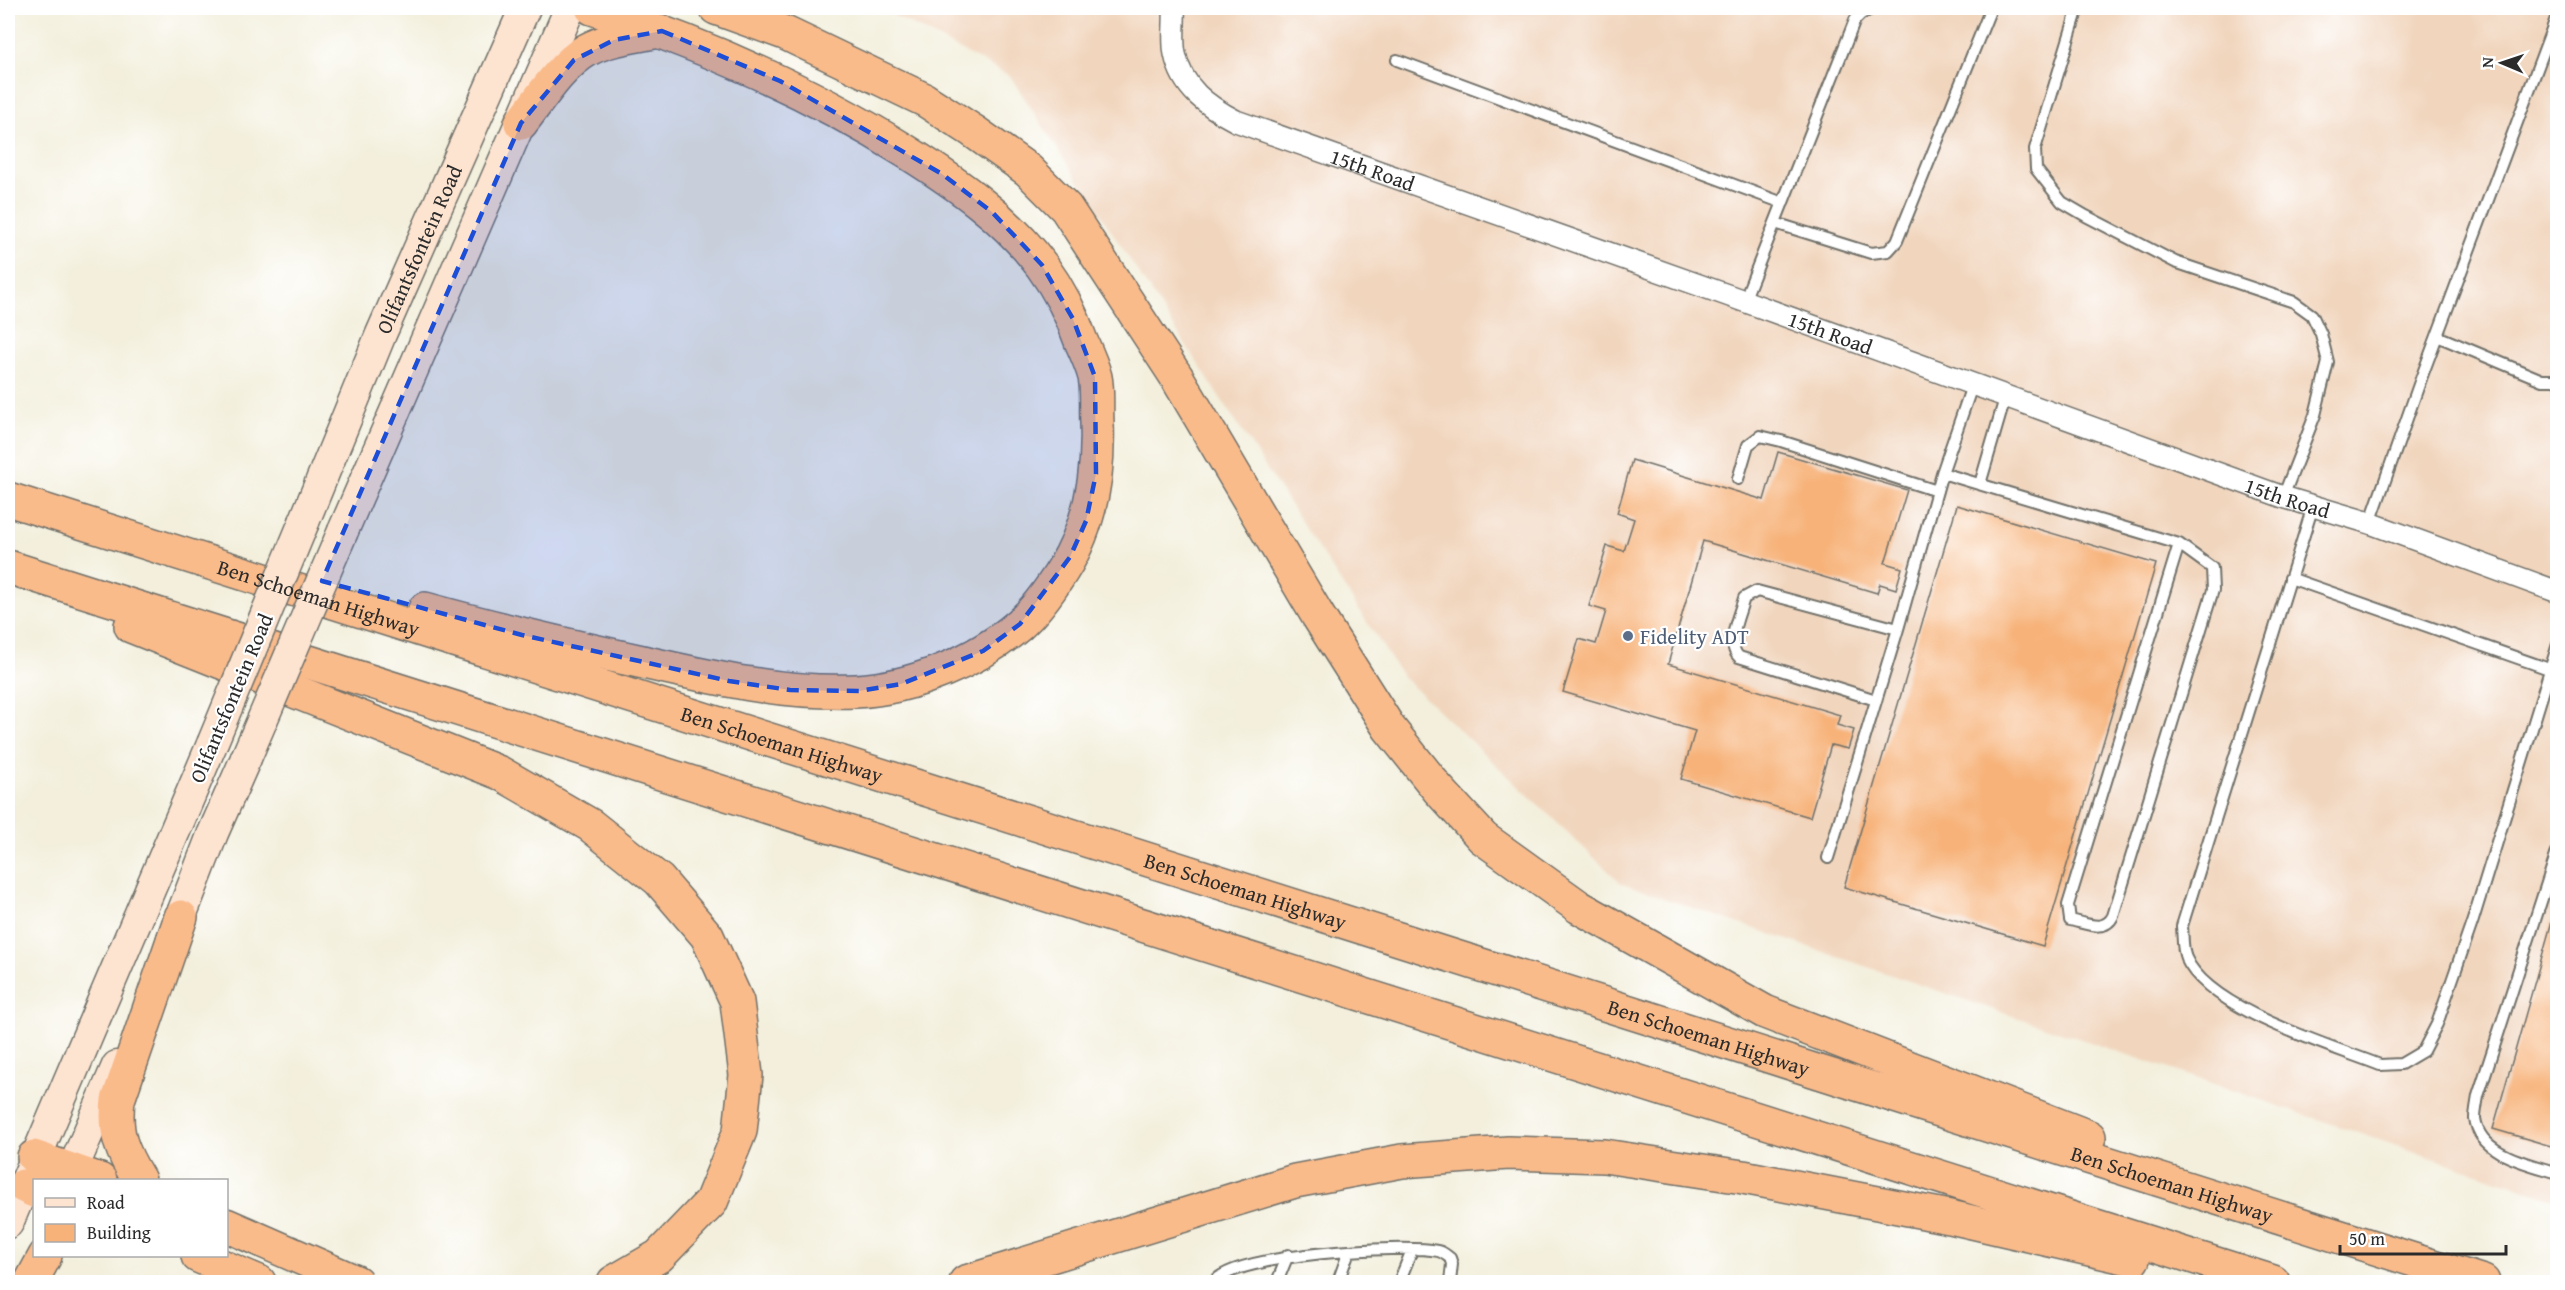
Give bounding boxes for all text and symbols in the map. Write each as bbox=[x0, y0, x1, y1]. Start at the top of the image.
north arrow bbox=[2472, 33, 2532, 93]
text: N bbox=[2475, 56, 2499, 68]
street label: 15th Road bbox=[1326, 140, 1420, 199]
street label: Olifantsfontein Road bbox=[368, 159, 470, 338]
street label: 15th Road bbox=[1784, 303, 1878, 362]
street label: 15th Road bbox=[2240, 469, 2335, 526]
street label: Ben Schoeman Highway bbox=[214, 551, 424, 644]
street label: Olifantsfontein Road bbox=[181, 608, 281, 788]
place label: Fidelity ADT bbox=[1640, 621, 1749, 652]
marker: Fidelity ADT bbox=[1621, 629, 1635, 643]
street label: Ben Schoeman Highway bbox=[677, 697, 888, 791]
street label: Ben Schoeman Highway bbox=[1141, 844, 1351, 937]
street label: Ben Schoeman Highway bbox=[1604, 991, 1814, 1084]
street label: Ben Schoeman Highway bbox=[2067, 1137, 2278, 1230]
legend bbox=[33, 1179, 228, 1257]
text: Road bbox=[87, 1189, 125, 1216]
scale bar bbox=[2340, 1218, 2506, 1256]
text: Building bbox=[87, 1219, 151, 1246]
text: 50 m bbox=[2349, 1225, 2385, 1252]

